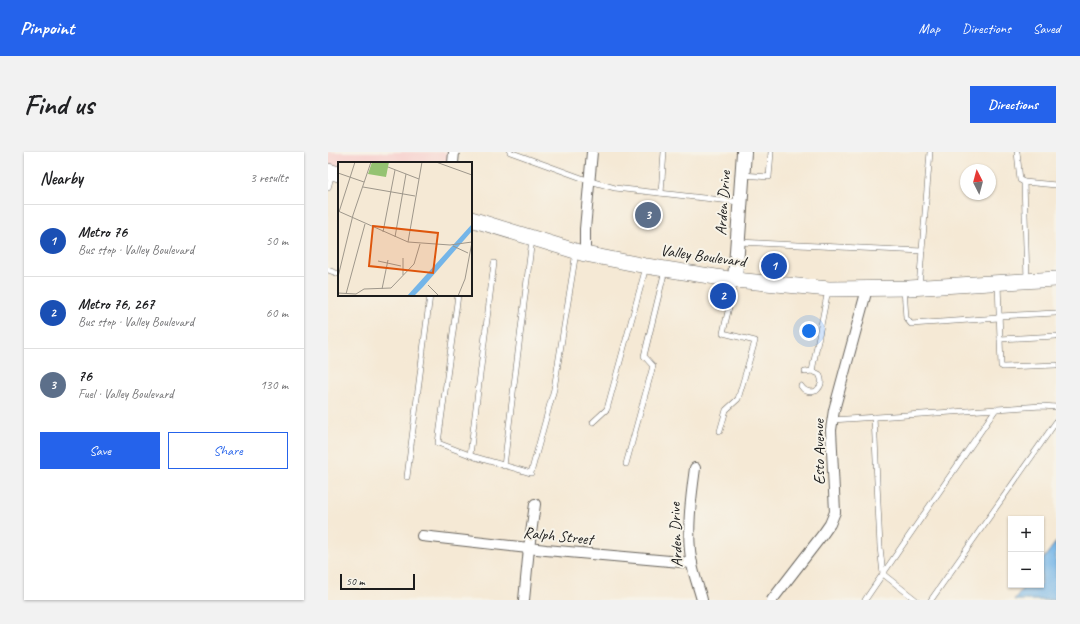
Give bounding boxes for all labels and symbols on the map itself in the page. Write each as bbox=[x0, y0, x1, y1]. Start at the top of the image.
inset map bbox=[338, 162, 472, 296]
north arrow bbox=[960, 164, 996, 200]
street label: Arden Drive bbox=[711, 168, 735, 236]
pin: 3 bbox=[635, 200, 661, 230]
street label: Valley Boulevard bbox=[659, 240, 750, 272]
pin: 1 bbox=[761, 251, 787, 281]
pin: 2 bbox=[710, 281, 736, 311]
your location bbox=[799, 321, 819, 341]
street label: Esto Avenue bbox=[809, 417, 829, 485]
street label: Arden Drive bbox=[665, 500, 687, 568]
street label: Ralph Street bbox=[522, 522, 596, 550]
scale bar bbox=[340, 572, 415, 591]

